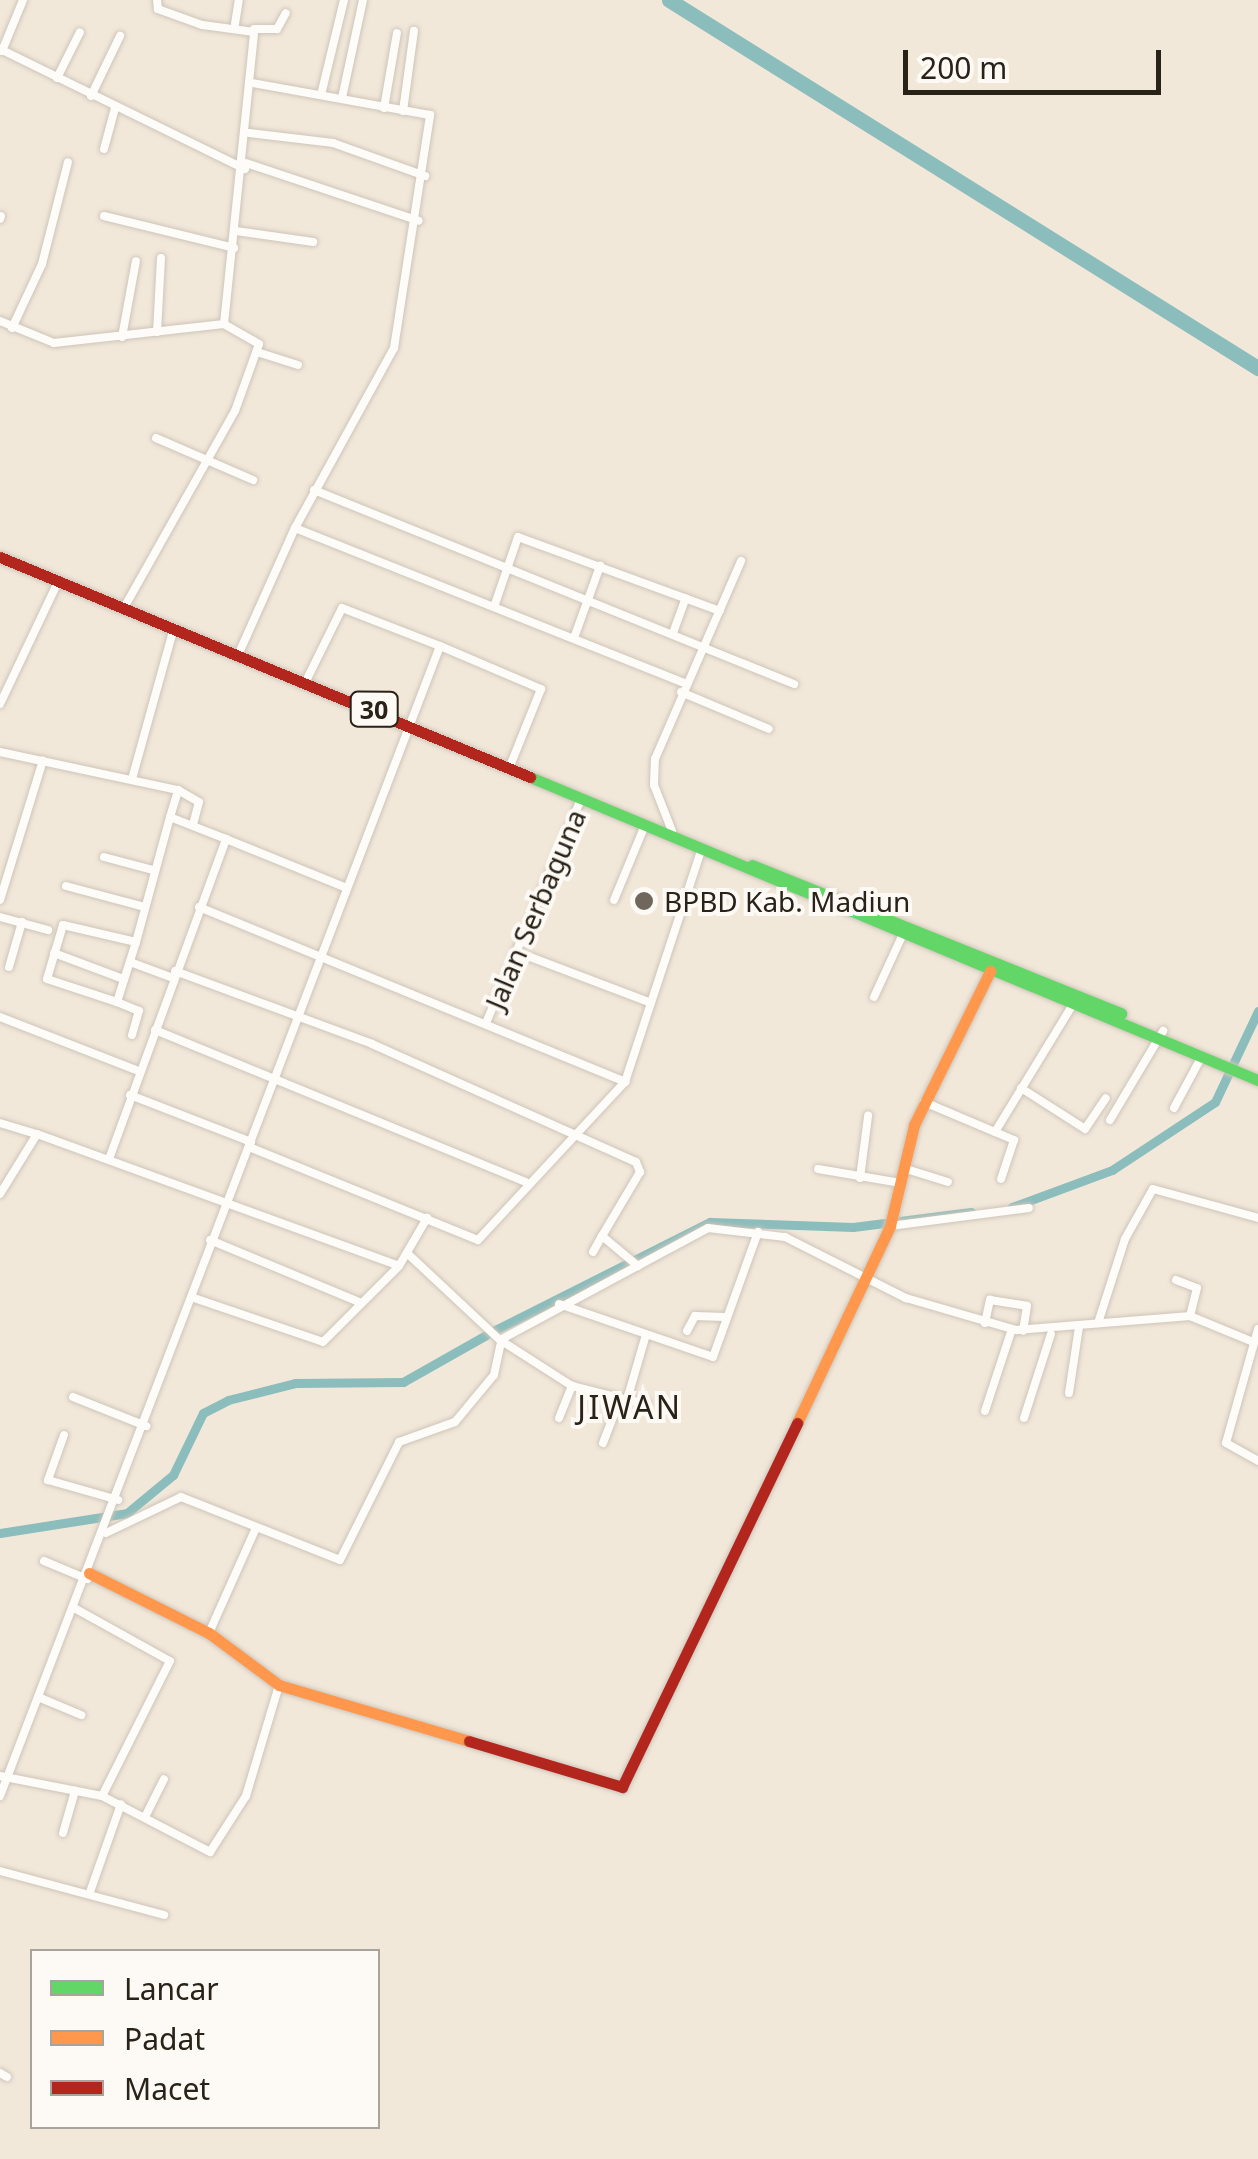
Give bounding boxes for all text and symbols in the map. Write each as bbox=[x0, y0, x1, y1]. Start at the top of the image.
scale bar bbox=[908, 30, 1166, 92]
text: 200 m bbox=[920, 47, 1007, 88]
road number: 30 bbox=[349, 689, 399, 729]
street label: Jalan Serbaguna bbox=[478, 804, 592, 1014]
place label: BPBD Kab. Madiun bbox=[664, 884, 910, 918]
marker: BPBD Kab. Madiun bbox=[633, 890, 655, 912]
district label: JIWAN bbox=[577, 1388, 683, 1426]
legend bbox=[30, 1949, 380, 2129]
text: Lancar bbox=[124, 1968, 219, 2009]
text: Padat bbox=[124, 2018, 205, 2059]
text: Macet bbox=[124, 2068, 210, 2109]

